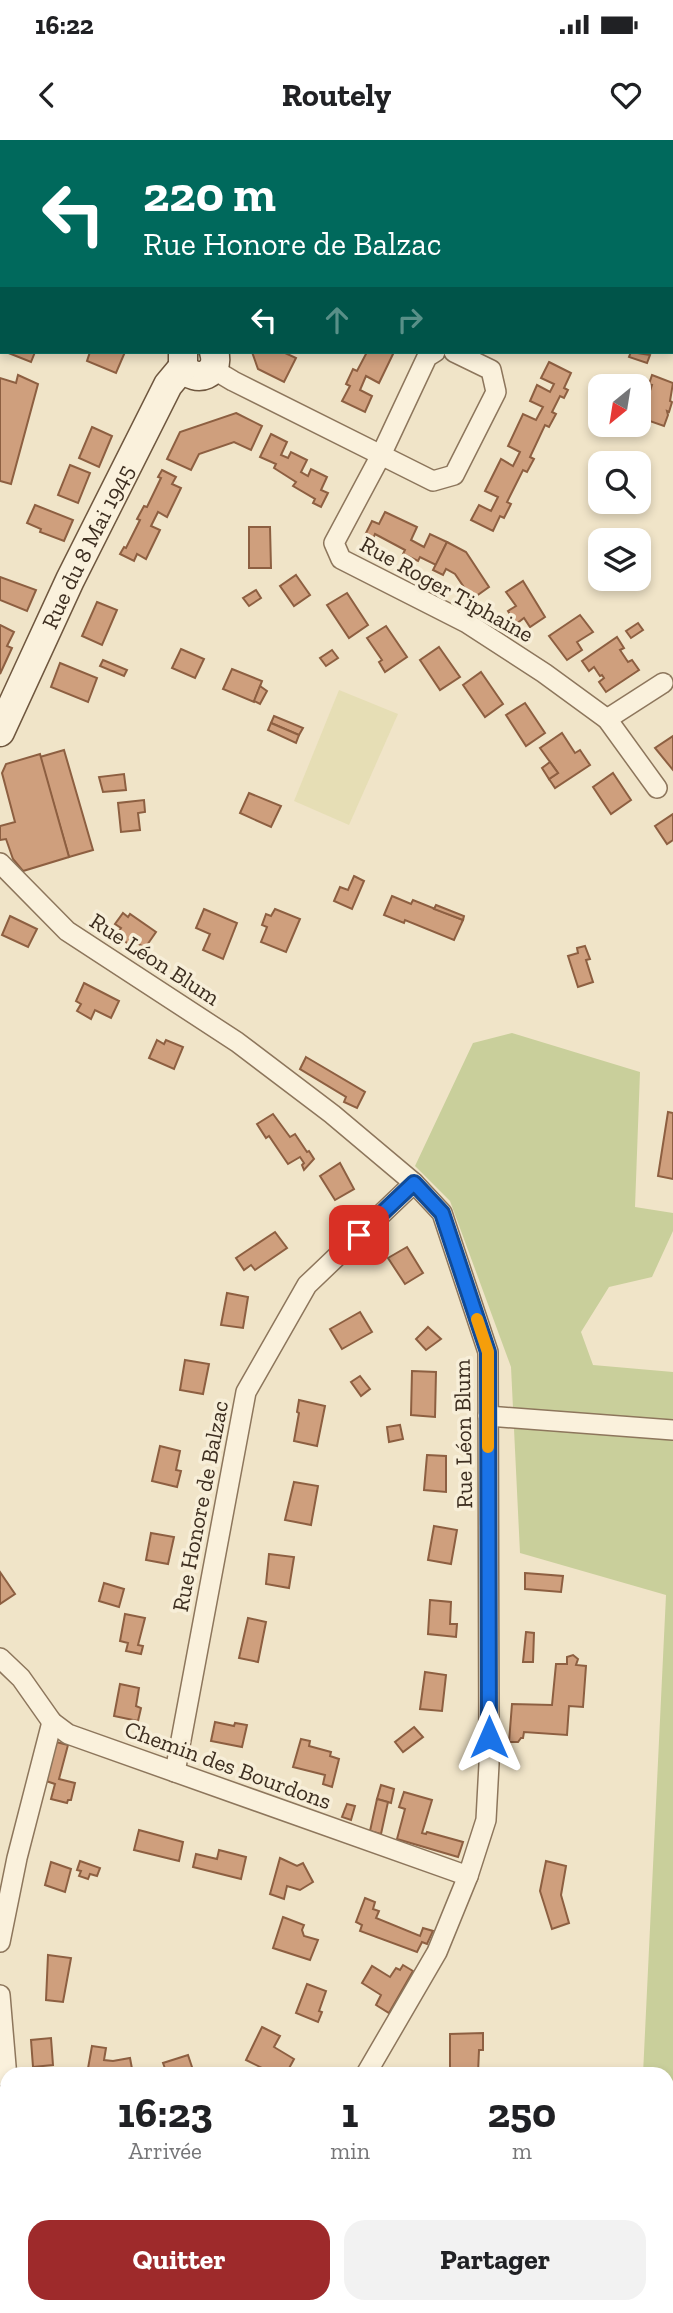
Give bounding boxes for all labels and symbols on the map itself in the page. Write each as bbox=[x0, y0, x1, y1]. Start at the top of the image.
north arrow bbox=[588, 374, 651, 438]
street label: Rue du 8 Mai 1945 bbox=[35, 460, 140, 633]
street label: Rue Roger Tiphaine bbox=[355, 530, 539, 648]
street label: Rue Léon Blum bbox=[85, 907, 225, 1011]
pin bbox=[329, 1205, 389, 1265]
street label: Rue Léon Blum bbox=[448, 1359, 478, 1509]
street label: Rue Honore de Balzac bbox=[166, 1398, 234, 1614]
position arrow bbox=[452, 1700, 526, 1774]
street label: Chemin des Bourdons bbox=[121, 1715, 335, 1815]

